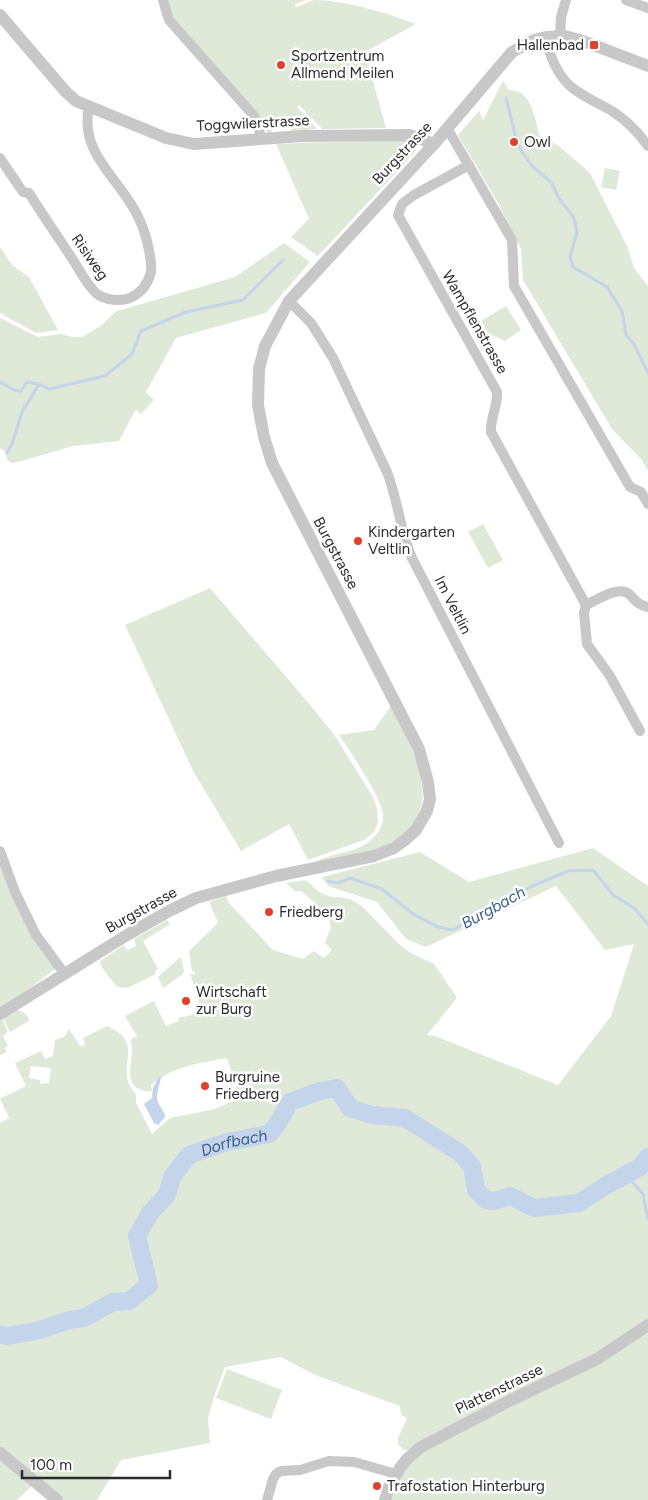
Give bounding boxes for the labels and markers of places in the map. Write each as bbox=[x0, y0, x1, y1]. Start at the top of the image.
place label: Hallenbad bbox=[517, 36, 584, 54]
marker: Hallenbad bbox=[588, 39, 600, 51]
place label: Sportzentrum Allmend Meilen bbox=[291, 47, 394, 82]
marker: Sportzentrum Allmend Meilen bbox=[275, 59, 287, 71]
place label: Owl bbox=[524, 133, 551, 151]
marker: Owl bbox=[508, 136, 520, 148]
place label: Kindergarten Veltlin bbox=[368, 523, 455, 558]
marker: Kindergarten Veltlin bbox=[352, 535, 364, 547]
place label: Friedberg bbox=[279, 903, 343, 921]
marker: Friedberg bbox=[263, 906, 275, 918]
place label: Wirtschaft zur Burg bbox=[196, 983, 267, 1018]
marker: Wirtschaft zur Burg bbox=[180, 995, 192, 1007]
place label: Burgruine Friedberg bbox=[215, 1068, 280, 1103]
marker: Burgruine Friedberg bbox=[199, 1080, 211, 1092]
place label: Trafostation Hinterburg bbox=[387, 1477, 545, 1495]
marker: Trafostation Hinterburg bbox=[371, 1480, 383, 1492]

